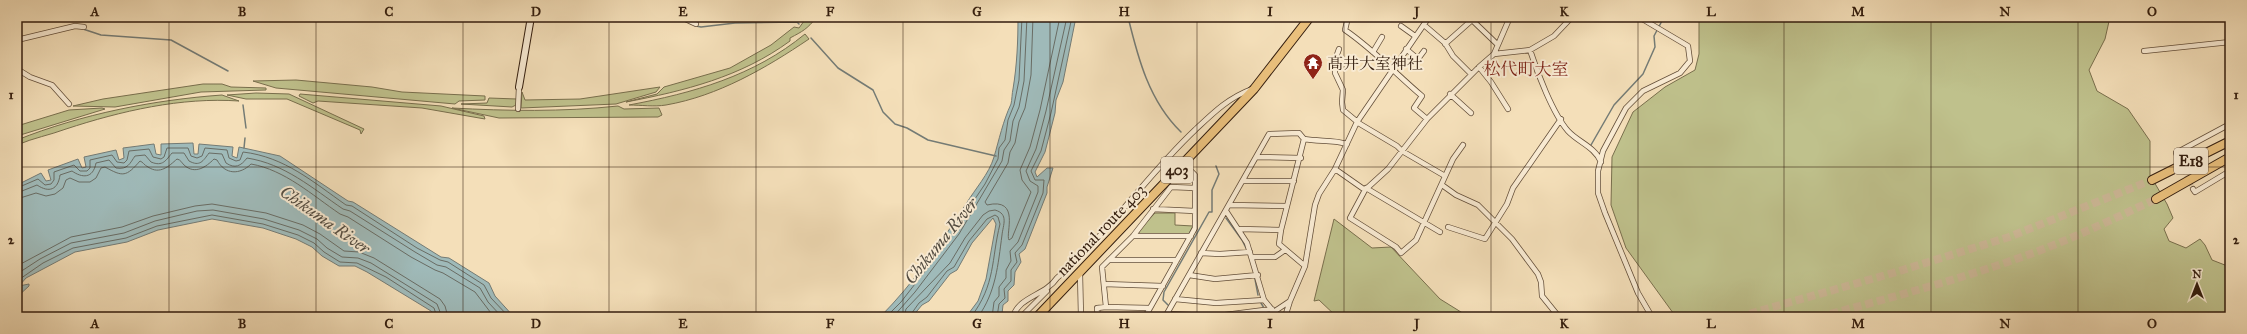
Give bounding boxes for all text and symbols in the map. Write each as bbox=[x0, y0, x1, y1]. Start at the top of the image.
text: A bbox=[90, 4, 100, 20]
text: B bbox=[238, 4, 247, 20]
text: C bbox=[385, 4, 394, 20]
text: D bbox=[531, 4, 541, 20]
text: E bbox=[678, 4, 688, 20]
text: F bbox=[826, 4, 835, 20]
text: G bbox=[972, 4, 982, 20]
text: H bbox=[1118, 4, 1130, 20]
text: I bbox=[1267, 4, 1273, 20]
text: J bbox=[1412, 4, 1420, 20]
text: K bbox=[1559, 4, 1569, 20]
text: L bbox=[1706, 4, 1716, 20]
text: M bbox=[1851, 4, 1865, 20]
text: N bbox=[1999, 4, 2011, 20]
text: O bbox=[2147, 4, 2157, 20]
temple icon: 髙井大室神社 bbox=[1302, 52, 1324, 80]
place label: 髙井大室神社 bbox=[1327, 54, 1423, 73]
district label: 松代町大室 bbox=[1484, 59, 1569, 80]
text: 1 bbox=[8, 87, 14, 103]
text: 1 bbox=[2233, 87, 2239, 103]
road number: E18 bbox=[2174, 148, 2208, 174]
road number: 403 bbox=[1161, 157, 1193, 183]
street label: national route 403 bbox=[1053, 180, 1149, 280]
water label: Chikuma River bbox=[276, 181, 375, 259]
water label: Chikuma River bbox=[900, 193, 983, 288]
text: 2 bbox=[8, 232, 15, 248]
text: 2 bbox=[2233, 232, 2240, 248]
north arrow bbox=[2177, 264, 2217, 304]
text: N bbox=[2192, 268, 2202, 281]
text: A bbox=[90, 316, 100, 332]
text: B bbox=[238, 316, 247, 332]
text: C bbox=[385, 316, 394, 332]
text: D bbox=[531, 316, 541, 332]
text: E bbox=[678, 316, 688, 332]
text: F bbox=[826, 316, 835, 332]
text: G bbox=[972, 316, 982, 332]
text: H bbox=[1118, 316, 1130, 332]
text: I bbox=[1267, 316, 1273, 332]
text: J bbox=[1412, 316, 1420, 332]
text: K bbox=[1559, 316, 1569, 332]
text: L bbox=[1706, 316, 1716, 332]
text: M bbox=[1851, 316, 1865, 332]
text: N bbox=[1999, 316, 2011, 332]
text: O bbox=[2147, 316, 2157, 332]

